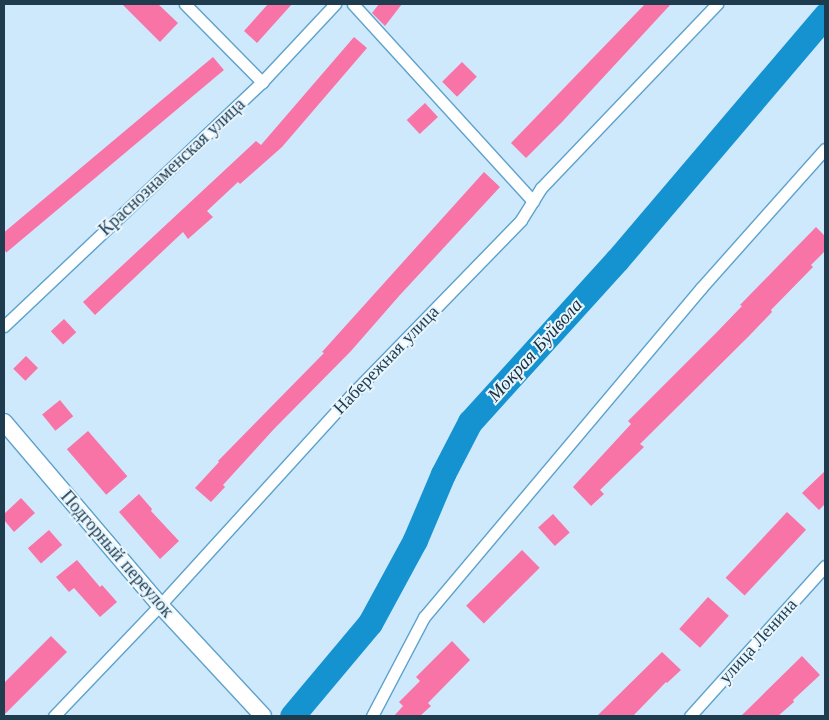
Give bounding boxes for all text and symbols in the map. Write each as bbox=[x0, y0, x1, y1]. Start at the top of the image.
street label: Краснознаменская улица bbox=[95, 94, 249, 240]
water label: Мокрая Буйвола bbox=[483, 294, 587, 406]
street label: Набережная улица bbox=[329, 301, 443, 419]
street label: Подгорный переулок bbox=[56, 486, 178, 622]
street label: улица Ленина bbox=[714, 594, 802, 688]

